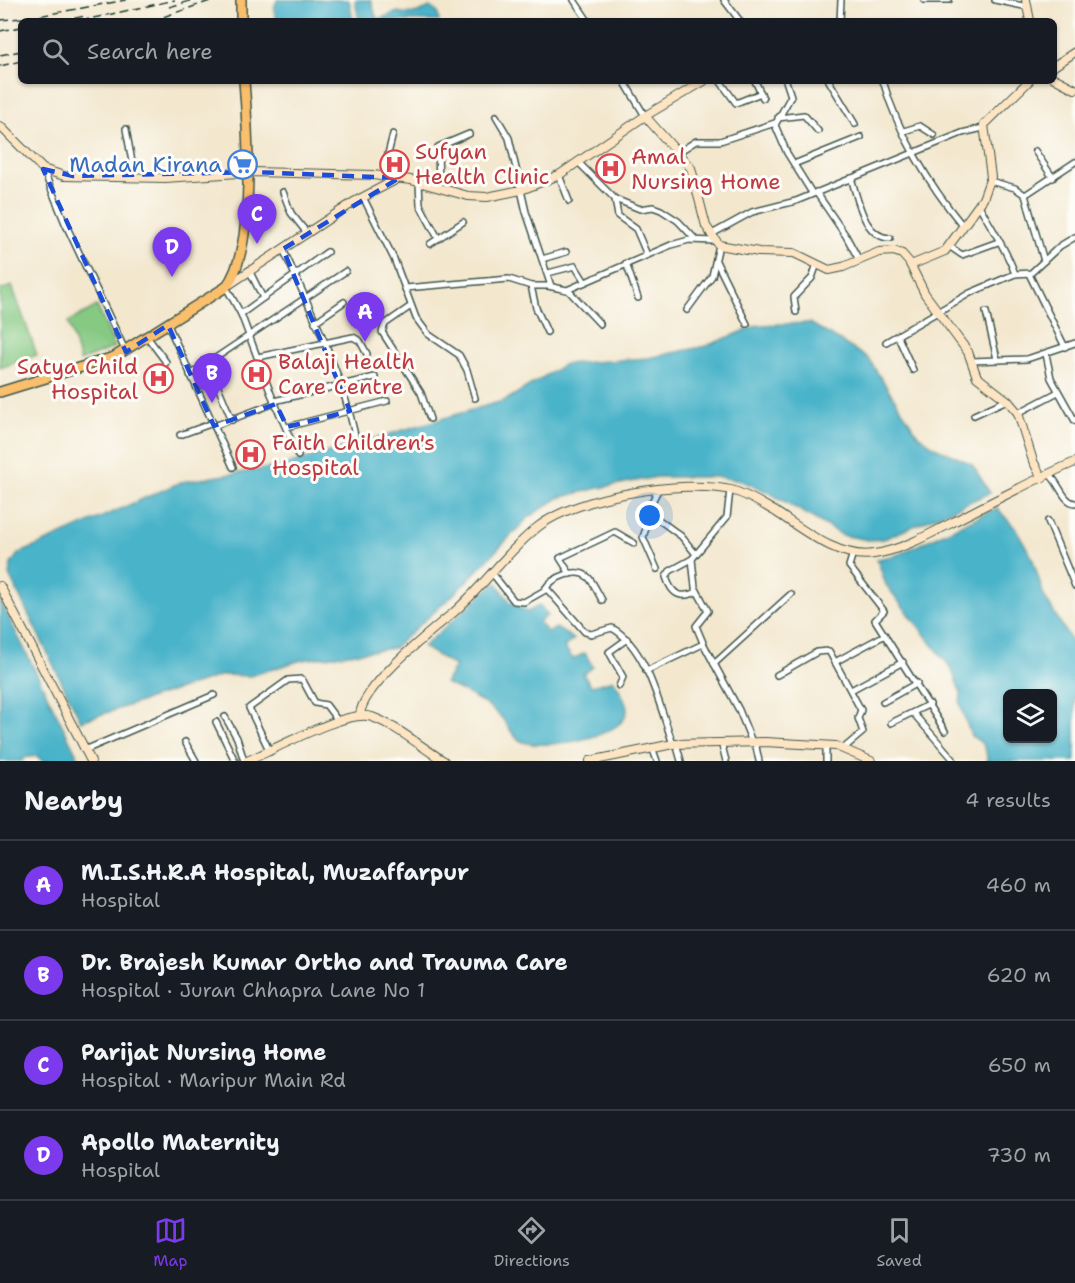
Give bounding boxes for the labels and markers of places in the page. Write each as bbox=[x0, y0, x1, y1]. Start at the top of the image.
place label: Sufyan Health Clinic bbox=[415, 137, 550, 191]
place label: Amal Nursing Home bbox=[631, 142, 781, 196]
supermarket icon: Madan Kirana bbox=[227, 148, 259, 180]
hospital icon: Sufyan Health Clinic bbox=[378, 148, 410, 180]
place label: Madan Kirana bbox=[69, 150, 222, 179]
hospital icon: Amal Nursing Home bbox=[594, 153, 626, 185]
pin: C bbox=[238, 194, 276, 244]
pin: D bbox=[152, 228, 192, 277]
pin: A bbox=[346, 292, 385, 342]
place label: Balaji Health Care Centre bbox=[278, 347, 415, 401]
place label: Satya Child Hospital bbox=[17, 352, 138, 406]
pin: B bbox=[192, 354, 232, 403]
hospital icon: Balaji Health Care Centre bbox=[241, 358, 273, 390]
hospital icon: Satya Child Hospital bbox=[143, 363, 175, 395]
place label: Faith Children's Hospital bbox=[272, 428, 435, 482]
hospital icon: Faith Children's Hospital bbox=[235, 439, 267, 471]

